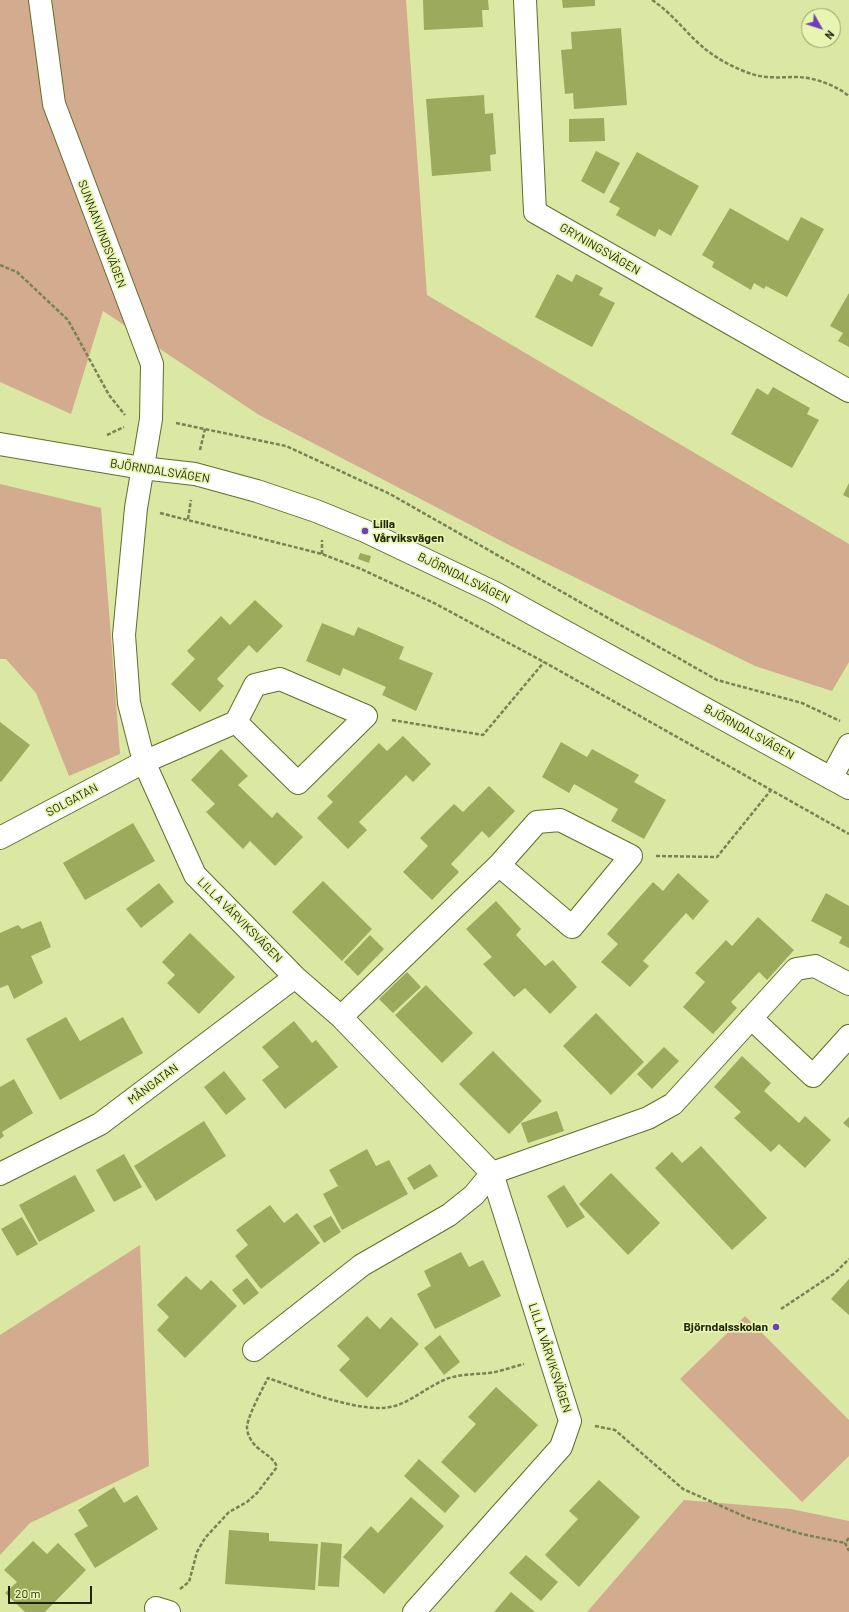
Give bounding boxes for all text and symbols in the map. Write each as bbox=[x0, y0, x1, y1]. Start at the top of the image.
north arrow bbox=[801, 8, 841, 48]
text: N bbox=[823, 28, 837, 42]
street label: SUNNANVINDSVÄGEN bbox=[75, 178, 129, 290]
street label: GRYNINGSVÄGEN bbox=[557, 220, 643, 278]
street label: BJÖRNDALSVÄGEN bbox=[109, 456, 211, 486]
place label: Lilla Vårviksvägen bbox=[373, 517, 444, 545]
marker: Lilla Vårviksvägen bbox=[360, 526, 370, 536]
street label: BJÖRNDALSVÄGEN bbox=[415, 549, 513, 607]
street label: BJÖRNDALSVÄGEN bbox=[701, 701, 797, 763]
street label: SOLGATAN bbox=[44, 780, 100, 820]
street label: LILLA VÅRVIKSVÄGEN bbox=[194, 874, 286, 966]
street label: MÅNGATAN bbox=[125, 1060, 181, 1108]
street label: LILLA VÅRVIKSVÄGEN bbox=[525, 1301, 575, 1415]
place label: Björndalsskolan bbox=[683, 1320, 768, 1334]
marker: Björndalsskolan bbox=[771, 1322, 781, 1332]
scale bar bbox=[10, 1578, 94, 1604]
text: 20 m bbox=[15, 1586, 41, 1600]

